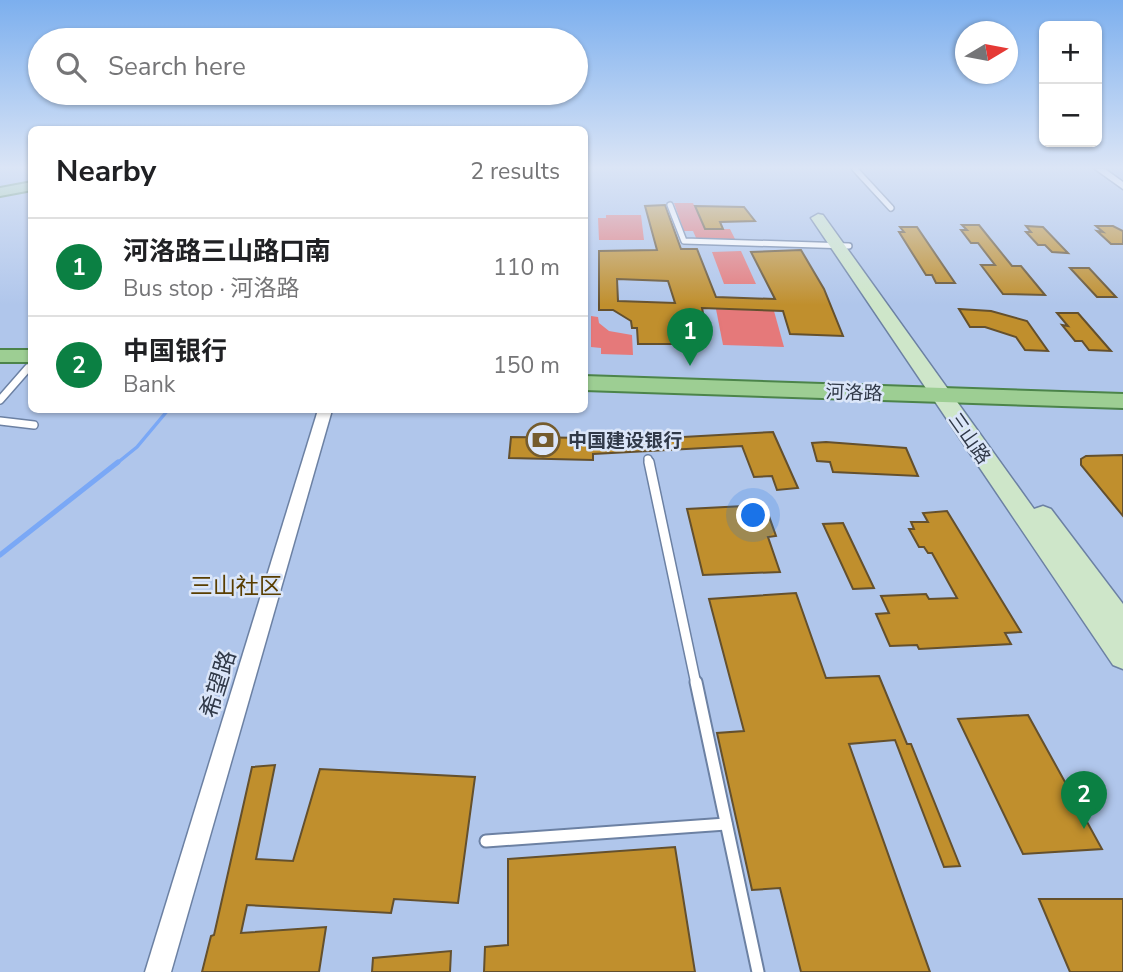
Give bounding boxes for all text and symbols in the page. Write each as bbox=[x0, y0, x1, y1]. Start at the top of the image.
north arrow bbox=[955, 21, 1018, 84]
map controls bbox=[1039, 21, 1102, 147]
button: + bbox=[1039, 21, 1102, 84]
search box bbox=[28, 28, 588, 105]
icon: search bbox=[52, 48, 90, 86]
text: Search here bbox=[108, 49, 246, 84]
button: − bbox=[1039, 84, 1102, 147]
text: Nearby bbox=[56, 151, 156, 192]
text: 2 results bbox=[470, 156, 560, 187]
text: 河洛路三山路口南 bbox=[123, 234, 331, 269]
text: 1 bbox=[72, 252, 86, 283]
text: 110 m bbox=[493, 252, 560, 283]
text: Bus stop · 河洛路 bbox=[123, 273, 300, 304]
pin: 1 bbox=[667, 308, 713, 366]
text: 中国银行 bbox=[123, 334, 227, 369]
text: 2 bbox=[72, 350, 86, 381]
text: 150 m bbox=[493, 350, 560, 381]
text: Bank bbox=[123, 369, 175, 400]
street label: 河洛路 bbox=[825, 379, 883, 407]
street label: 三山路 bbox=[942, 408, 996, 469]
bank icon: 中国建设银行 bbox=[524, 421, 562, 459]
place label: 中国建设银行 bbox=[568, 428, 682, 454]
your location bbox=[736, 498, 770, 532]
district label: 三山社区 bbox=[190, 571, 282, 602]
street label: 希望路 bbox=[194, 647, 243, 722]
pin: 2 bbox=[1061, 771, 1107, 829]

